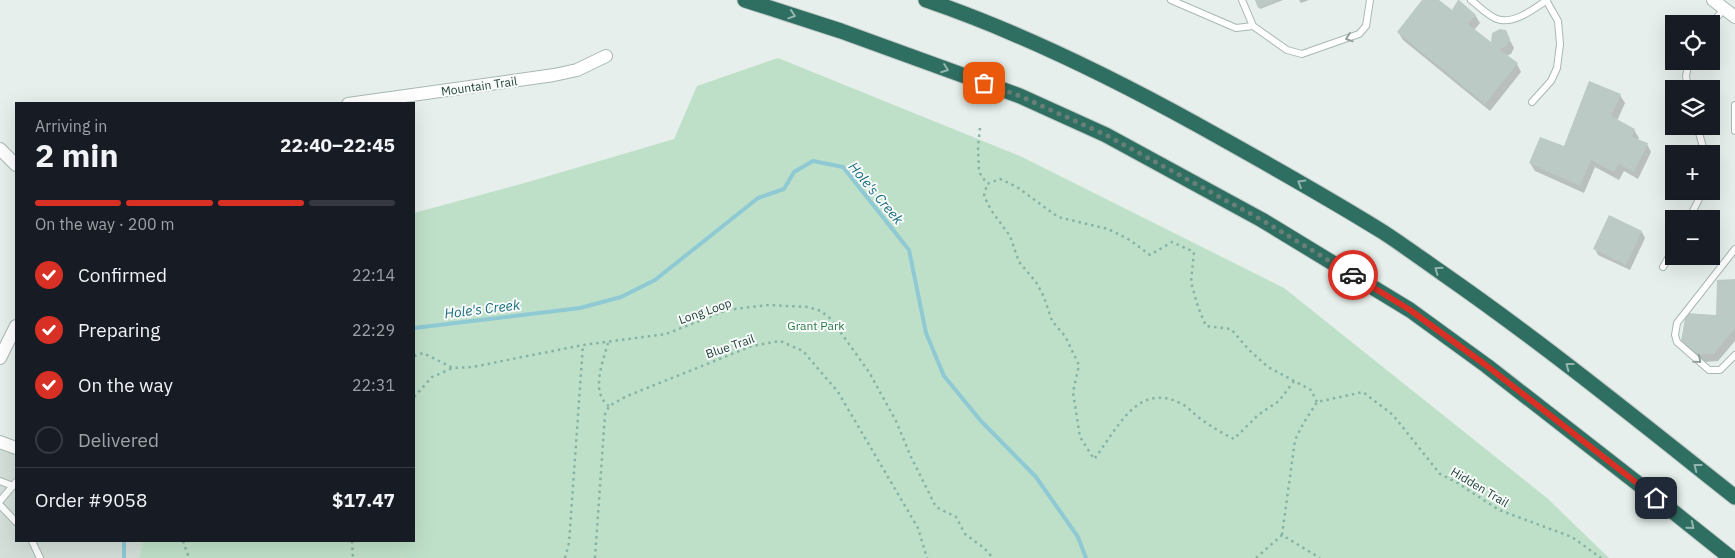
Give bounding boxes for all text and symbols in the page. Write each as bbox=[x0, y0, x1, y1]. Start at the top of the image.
one-way arrow bbox=[787, 9, 795, 19]
map controls bbox=[1665, 15, 1720, 265]
button: locate bbox=[1665, 15, 1720, 70]
one-way arrow bbox=[1345, 32, 1353, 42]
pin bbox=[963, 62, 1005, 104]
one-way arrow bbox=[940, 63, 949, 73]
icon: bag bbox=[970, 69, 998, 97]
street label: Mountain Trail bbox=[440, 73, 518, 99]
button: layers bbox=[1665, 80, 1720, 135]
text: Arriving in bbox=[35, 116, 107, 136]
text: 22:40–22:45 bbox=[280, 133, 395, 157]
text: 2 min bbox=[35, 134, 119, 176]
button: + bbox=[1665, 145, 1720, 200]
water label: Hole's Creek bbox=[845, 158, 908, 228]
one-way arrow bbox=[1297, 180, 1306, 190]
button: − bbox=[1665, 210, 1720, 265]
text: On the way · 200 m bbox=[35, 214, 174, 234]
courier bbox=[1328, 250, 1378, 300]
icon: check bbox=[35, 261, 63, 289]
icon: car bbox=[1339, 261, 1367, 289]
text: Confirmed bbox=[78, 263, 167, 287]
text: 22:14 bbox=[352, 265, 395, 285]
one-way arrow bbox=[1434, 267, 1444, 276]
water label: Hole's Creek bbox=[443, 295, 522, 323]
street label: Long Loop bbox=[677, 295, 733, 327]
icon: check bbox=[35, 316, 63, 344]
text: Preparing bbox=[78, 318, 160, 342]
park label: Grant Park bbox=[787, 318, 845, 333]
text: 22:29 bbox=[352, 320, 395, 340]
street label: Blue Trail bbox=[704, 331, 756, 361]
one-way arrow bbox=[1692, 355, 1701, 363]
one-way arrow bbox=[1566, 364, 1575, 372]
icon: check bbox=[35, 371, 63, 399]
text: On the way bbox=[78, 373, 173, 397]
text: 22:31 bbox=[352, 375, 395, 395]
text: Delivered bbox=[78, 428, 159, 452]
street label: Hidden Trail bbox=[1448, 464, 1512, 510]
one-way arrow bbox=[1694, 464, 1703, 472]
pin bbox=[1635, 477, 1677, 519]
icon: home bbox=[1642, 484, 1670, 512]
text: Order #9058 bbox=[35, 488, 147, 512]
text: $17.47 bbox=[332, 488, 395, 512]
one-way arrow bbox=[1685, 521, 1694, 529]

